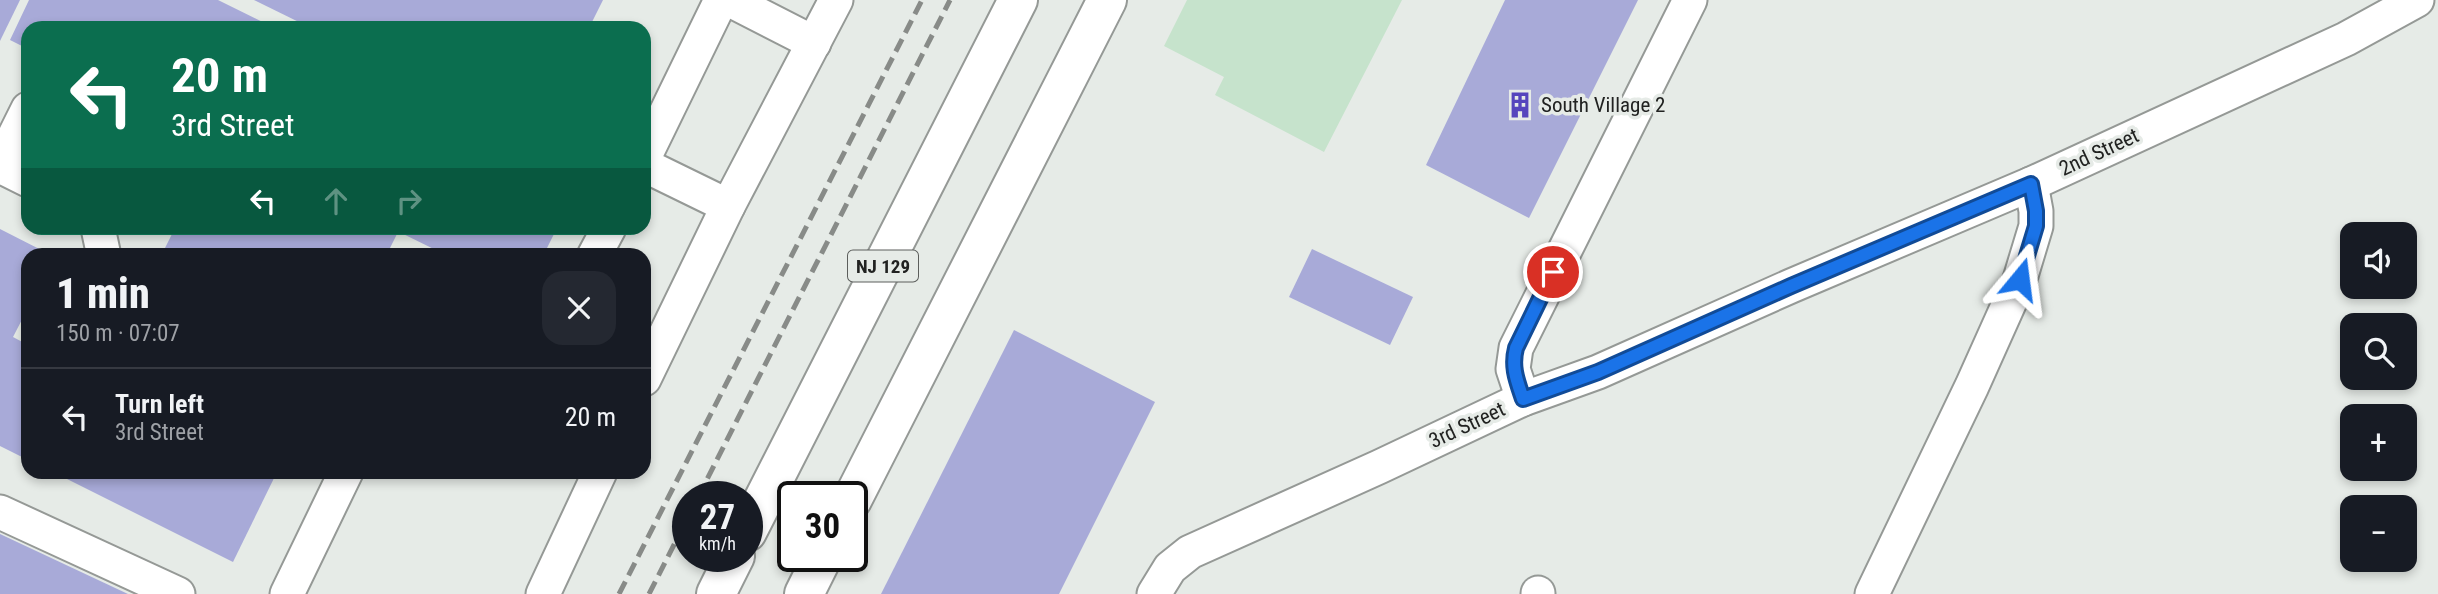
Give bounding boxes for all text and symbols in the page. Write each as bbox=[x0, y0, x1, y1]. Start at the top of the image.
text: 20 m bbox=[171, 47, 268, 104]
icon: left bbox=[56, 49, 147, 140]
building icon: South Village 2 bbox=[1505, 90, 1535, 120]
place label: South Village 2 bbox=[1541, 93, 1665, 117]
text: 3rd Street bbox=[171, 106, 294, 144]
street label: 2nd Street bbox=[2055, 123, 2143, 181]
icon: left bbox=[244, 182, 282, 220]
icon: ahead bbox=[317, 182, 355, 220]
icon: right bbox=[390, 182, 428, 220]
map controls bbox=[2340, 222, 2417, 572]
button: sound bbox=[2340, 222, 2417, 299]
pin bbox=[1523, 242, 1583, 302]
position arrow bbox=[1983, 242, 2057, 316]
road number: NJ 129 bbox=[848, 250, 918, 282]
icon: arrive bbox=[1534, 253, 1572, 291]
text: 1 min bbox=[56, 269, 150, 318]
button: close bbox=[542, 271, 616, 345]
button: search bbox=[2340, 313, 2417, 390]
text: 150 m · 07:07 bbox=[56, 320, 180, 347]
text: Turn left bbox=[115, 389, 204, 419]
street label: 3rd Street bbox=[1425, 397, 1509, 453]
icon: left bbox=[56, 398, 94, 436]
text: 20 m bbox=[565, 402, 616, 432]
button: + bbox=[2340, 404, 2417, 481]
text: 3rd Street bbox=[115, 419, 204, 446]
speed limit sign: 30 bbox=[777, 481, 868, 572]
button: − bbox=[2340, 495, 2417, 572]
text: 27 bbox=[700, 497, 735, 538]
text: km/h bbox=[699, 533, 736, 554]

